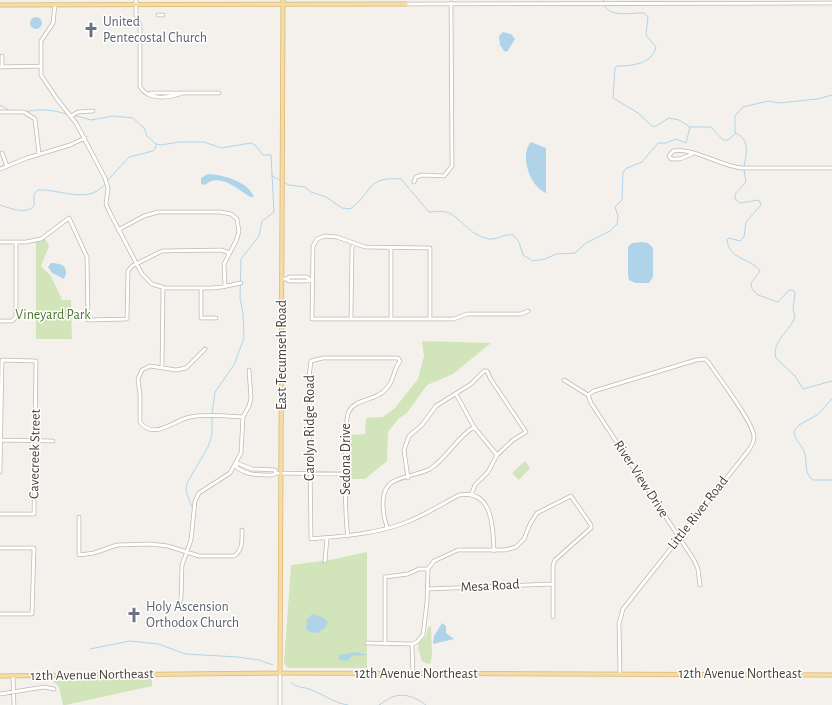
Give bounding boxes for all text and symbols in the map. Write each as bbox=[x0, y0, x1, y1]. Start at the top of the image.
place label: United Pentecostal Church bbox=[103, 15, 207, 45]
church icon: United Pentecostal Church bbox=[82, 21, 100, 39]
street label: East Tecumseh Road bbox=[275, 300, 289, 410]
park label: Vineyard Park bbox=[15, 308, 91, 322]
street label: Carolyn Ridge Road bbox=[303, 375, 317, 481]
street label: Cavecreek Street bbox=[27, 408, 43, 499]
street label: Sedona Drive bbox=[339, 423, 353, 495]
street label: River View Drive bbox=[611, 438, 671, 520]
street label: Little River Road bbox=[665, 474, 731, 552]
street label: Mesa Road bbox=[460, 577, 520, 595]
place label: Holy Ascension Orthodox Church bbox=[146, 600, 239, 630]
church icon: Holy Ascension Orthodox Church bbox=[125, 606, 143, 624]
street label: 12th Avenue Northeast bbox=[30, 667, 154, 683]
street label: 12th Avenue Northeast bbox=[354, 667, 478, 681]
street label: 12th Avenue Northeast bbox=[678, 667, 802, 681]

